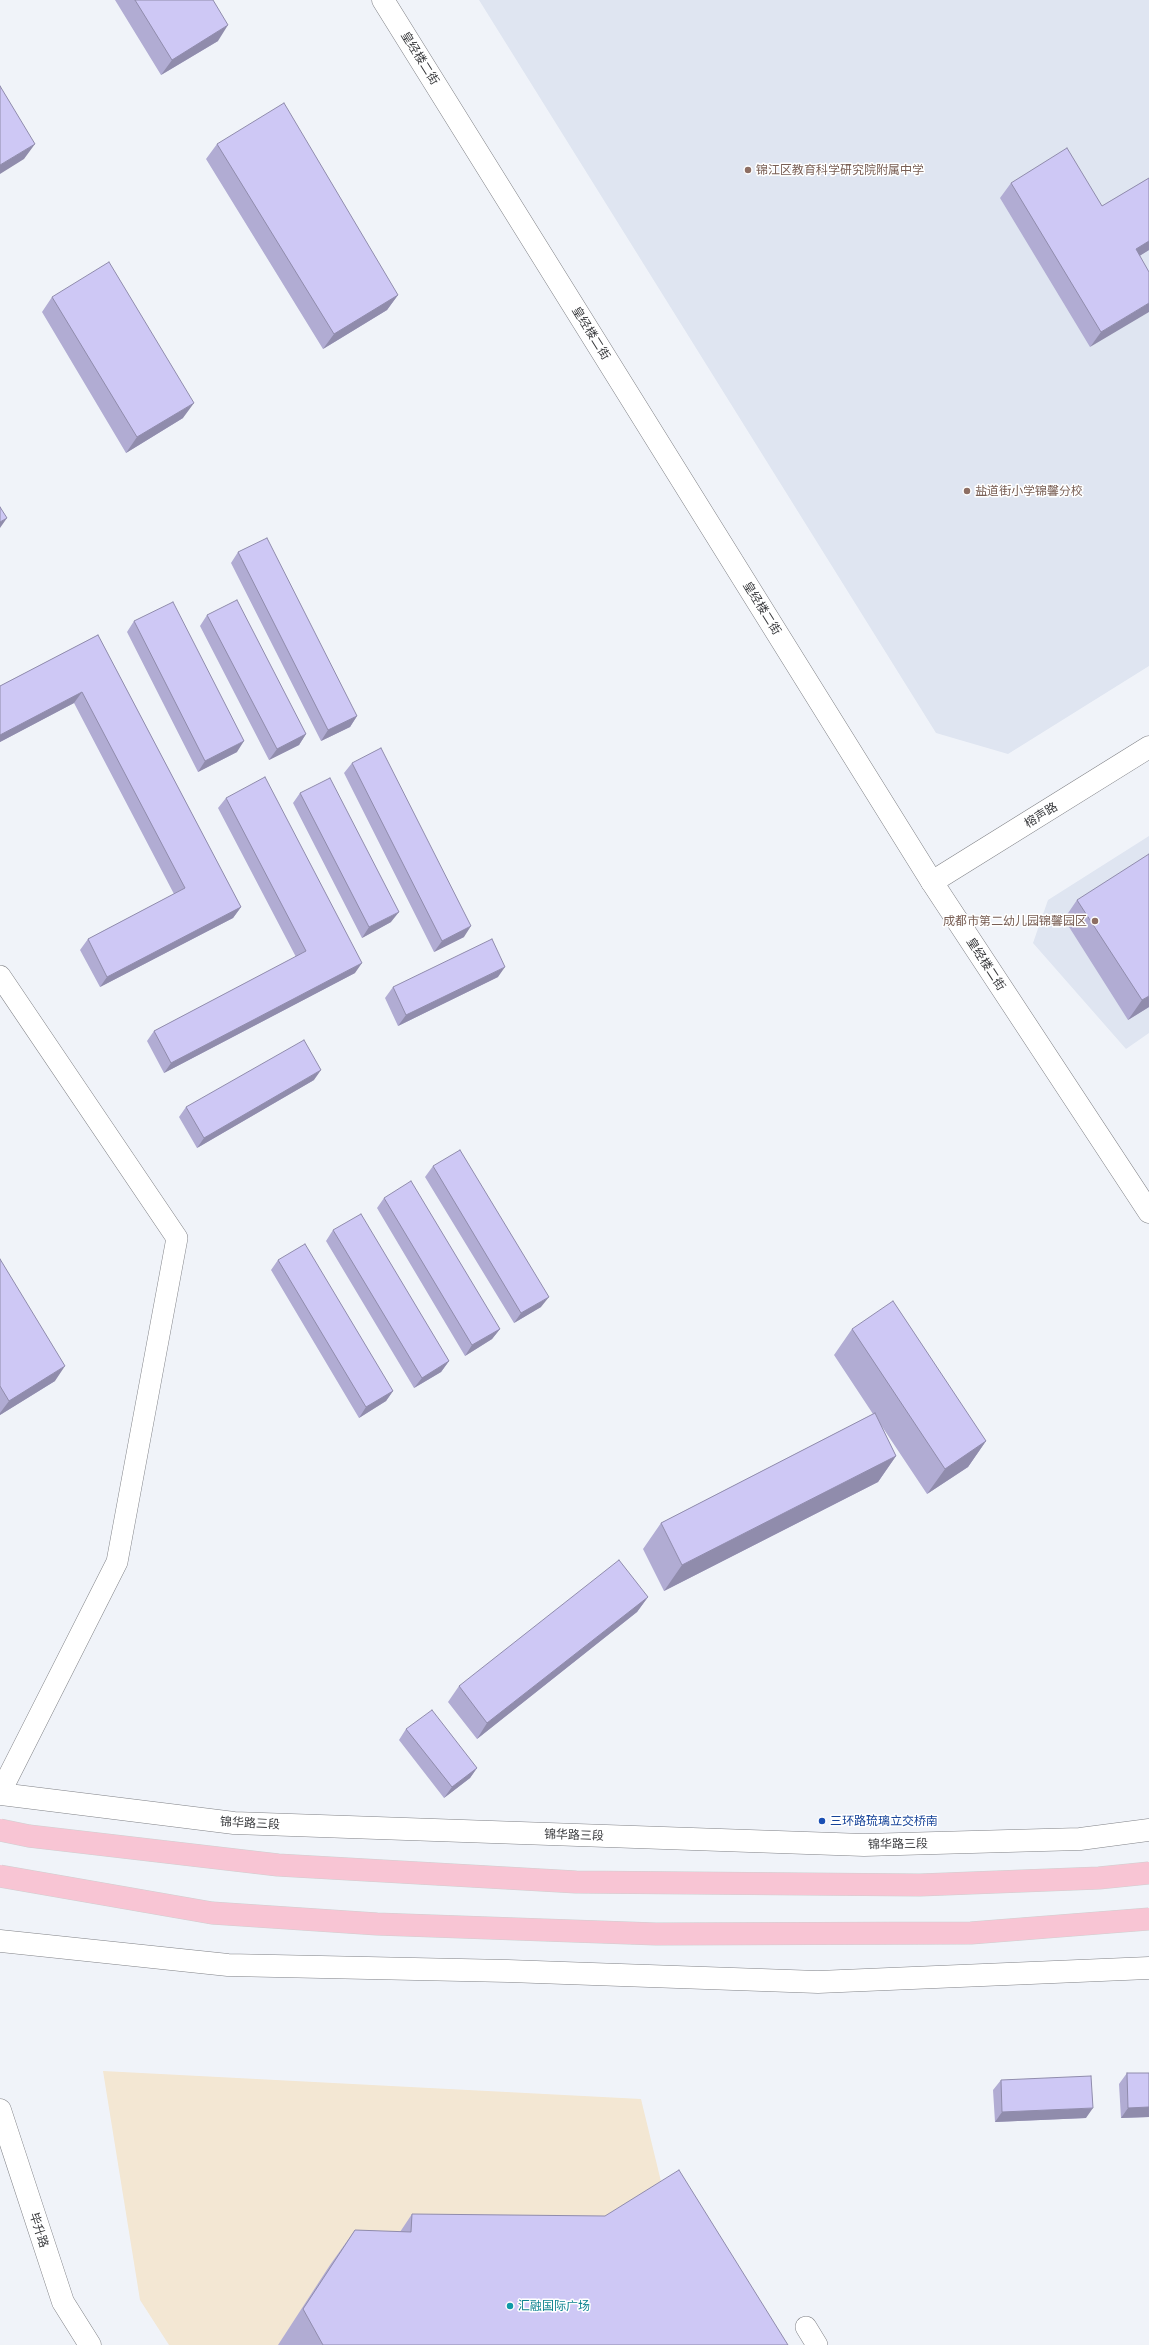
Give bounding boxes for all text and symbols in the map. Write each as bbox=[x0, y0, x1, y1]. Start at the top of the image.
street label: 皇经楼二街 bbox=[398, 29, 442, 87]
place label: 锦江区教育科学研究院附属中学 bbox=[756, 163, 924, 177]
marker: 锦江区教育科学研究院附属中学 bbox=[743, 165, 753, 175]
street label: 皇经楼二街 bbox=[569, 304, 613, 362]
place label: 盐道街小学锦馨分校 bbox=[975, 484, 1083, 498]
marker: 盐道街小学锦馨分校 bbox=[962, 486, 972, 496]
street label: 皇经楼二街 bbox=[740, 579, 784, 637]
street label: 榕声路 bbox=[1022, 799, 1060, 831]
place label: 成都市第二幼儿园锦馨园区 bbox=[943, 914, 1087, 928]
marker: 成都市第二幼儿园锦馨园区 bbox=[1090, 916, 1100, 926]
street label: 皇经楼二街 bbox=[964, 935, 1008, 993]
street label: 锦华路三段 bbox=[220, 1814, 280, 1832]
place label: 三环路琉璃立交桥南 bbox=[830, 1814, 938, 1828]
marker: 三环路琉璃立交桥南 bbox=[817, 1816, 827, 1826]
street label: 锦华路三段 bbox=[544, 1827, 604, 1843]
street label: 锦华路三段 bbox=[868, 1836, 928, 1852]
street label: 毕升路 bbox=[27, 2211, 51, 2249]
place label: 汇融国际广场 bbox=[518, 2299, 590, 2313]
marker: 汇融国际广场 bbox=[505, 2301, 515, 2311]

